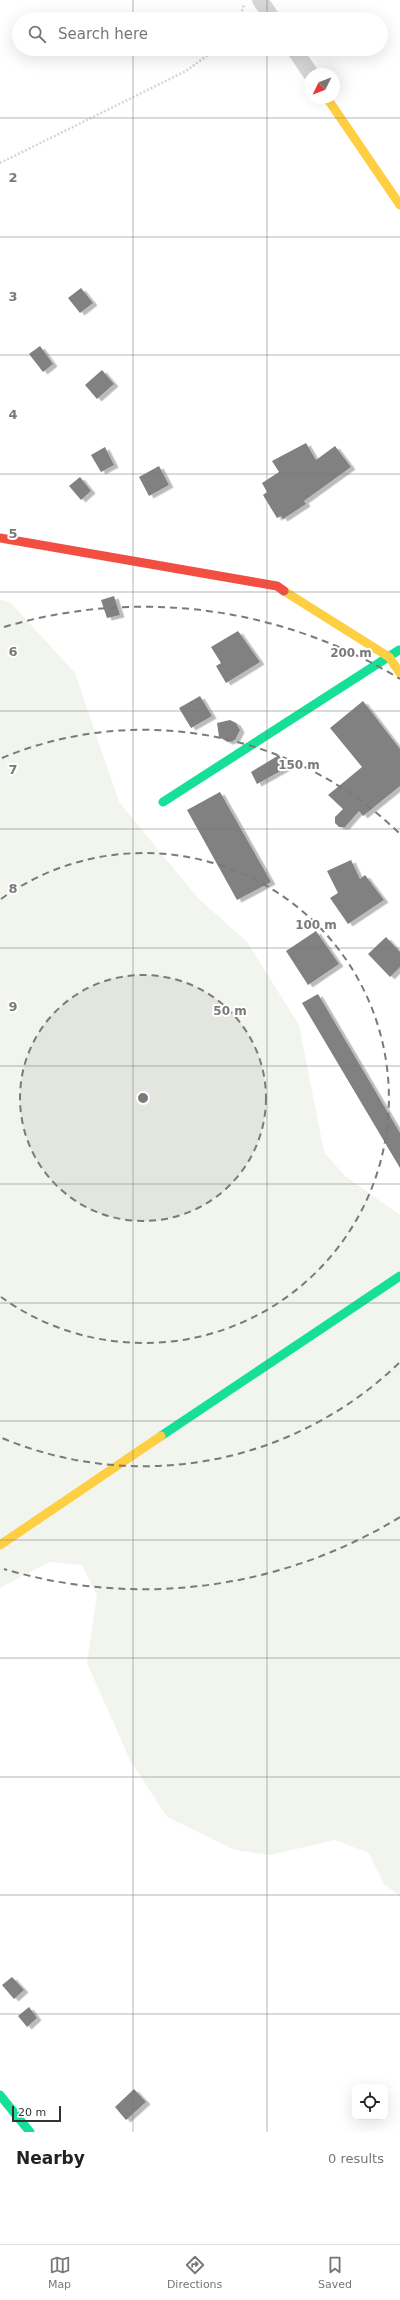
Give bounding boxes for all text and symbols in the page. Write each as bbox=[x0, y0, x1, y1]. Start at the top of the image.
search box bbox=[12, 12, 388, 56]
icon: search bbox=[26, 23, 48, 45]
text: Search here bbox=[58, 25, 148, 43]
north arrow bbox=[304, 68, 340, 104]
text: 2 bbox=[8, 170, 18, 185]
text: 3 bbox=[8, 289, 18, 304]
text: 4 bbox=[8, 407, 18, 422]
text: 5 bbox=[8, 526, 18, 541]
text: 6 bbox=[8, 644, 18, 659]
text: 200 m bbox=[330, 646, 372, 660]
text: 150 m bbox=[278, 758, 320, 772]
text: 7 bbox=[8, 762, 18, 777]
text: 8 bbox=[8, 881, 18, 896]
text: 100 m bbox=[295, 918, 337, 932]
text: 9 bbox=[8, 999, 18, 1014]
text: 50 m bbox=[213, 1004, 247, 1018]
centre of rings bbox=[136, 1091, 150, 1105]
map controls bbox=[352, 2084, 388, 2120]
button: locate bbox=[352, 2084, 388, 2120]
scale bar bbox=[12, 2104, 61, 2123]
text: 20 m bbox=[18, 2106, 46, 2119]
text: Nearby bbox=[16, 2148, 85, 2168]
text: 0 results bbox=[328, 2151, 384, 2166]
tab: Map bbox=[48, 2254, 71, 2291]
tab: Directions bbox=[167, 2254, 222, 2291]
tab: Saved bbox=[318, 2254, 352, 2291]

